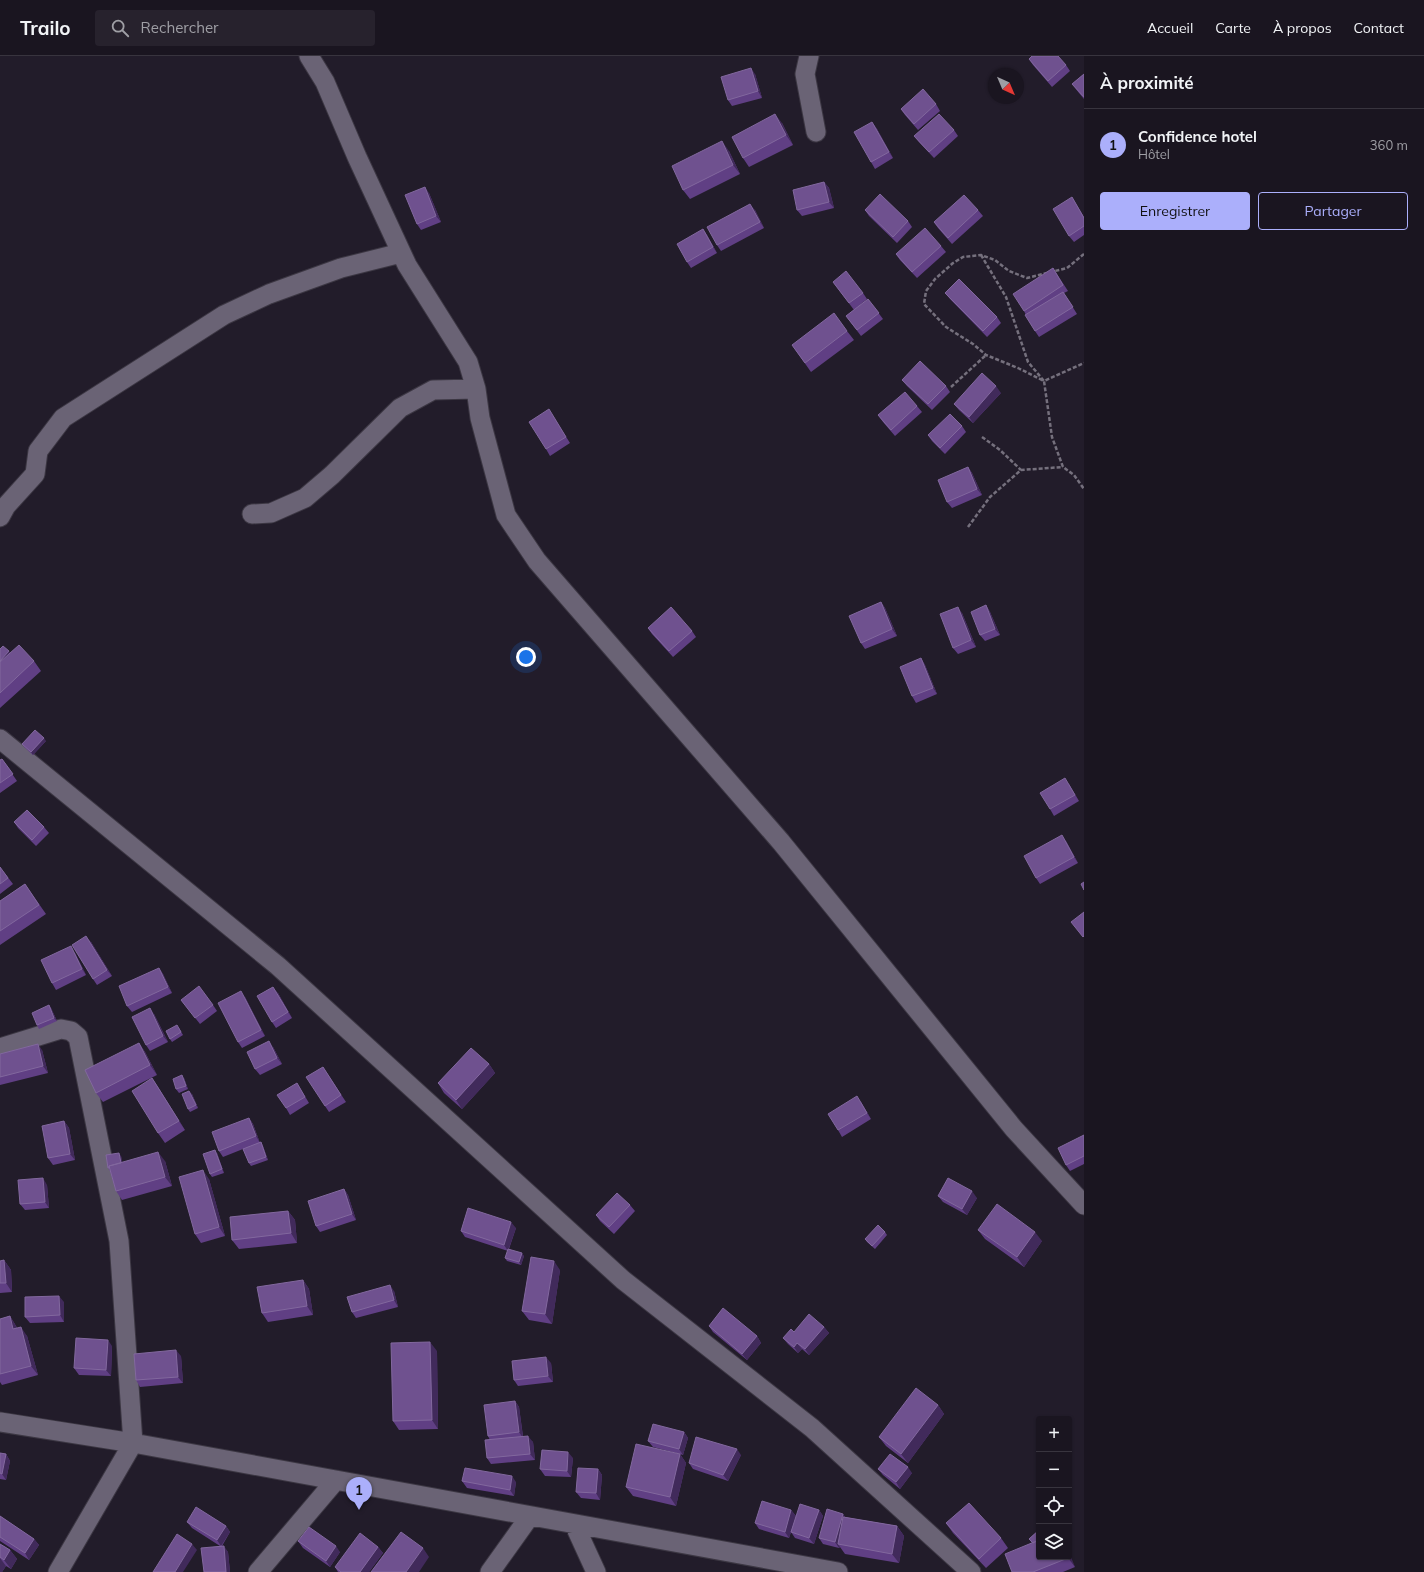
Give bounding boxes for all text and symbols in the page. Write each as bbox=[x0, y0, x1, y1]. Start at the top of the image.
search box bbox=[95, 10, 375, 46]
text: Trailo bbox=[20, 16, 71, 40]
icon: search bbox=[109, 17, 131, 39]
text: Rechercher bbox=[141, 18, 219, 37]
text: Accueil bbox=[1147, 19, 1193, 37]
text: Carte bbox=[1215, 19, 1251, 37]
text: À propos bbox=[1273, 19, 1332, 37]
text: Contact bbox=[1354, 19, 1404, 37]
north arrow bbox=[988, 68, 1024, 104]
text: À proximité bbox=[1100, 72, 1194, 93]
text: Confidence hotel bbox=[1138, 127, 1257, 146]
text: 1 bbox=[1109, 137, 1117, 153]
text: 360 m bbox=[1370, 137, 1408, 153]
text: Hôtel bbox=[1138, 146, 1170, 162]
button: Enregistrer bbox=[1100, 192, 1250, 230]
button: Partager bbox=[1258, 192, 1408, 230]
your location bbox=[516, 647, 536, 667]
map controls bbox=[1036, 1416, 1072, 1560]
button: + bbox=[1036, 1416, 1072, 1452]
button: − bbox=[1036, 1452, 1072, 1488]
pin: 1 bbox=[346, 1477, 372, 1510]
button: locate bbox=[1036, 1488, 1072, 1524]
button: layers bbox=[1036, 1524, 1072, 1560]

